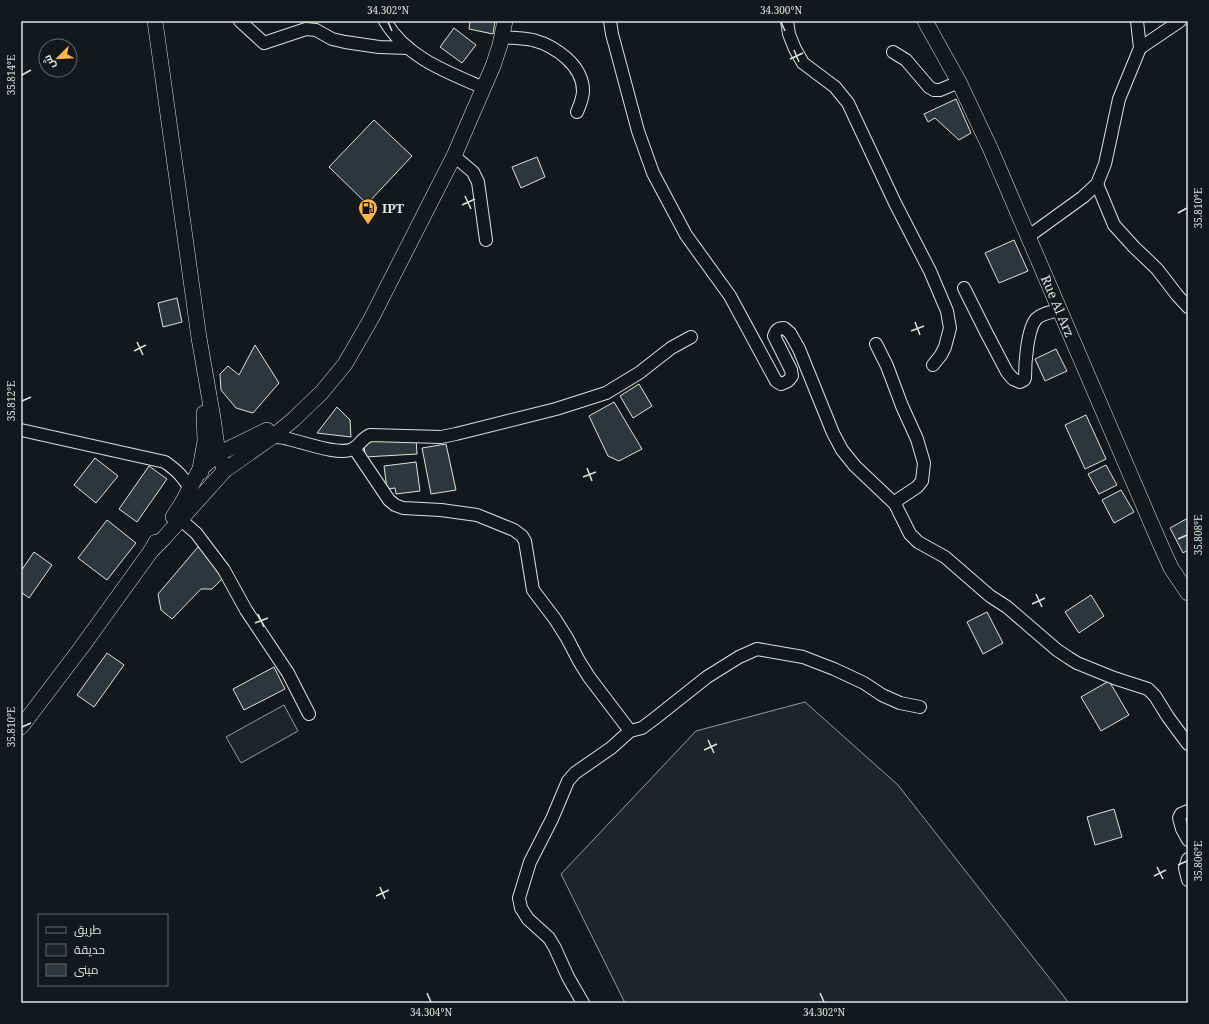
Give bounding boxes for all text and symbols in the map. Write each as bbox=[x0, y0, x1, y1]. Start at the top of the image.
text: 34.302°N bbox=[367, 3, 409, 17]
text: 34.300°N bbox=[760, 3, 802, 17]
north arrow bbox=[38, 38, 78, 78]
text: ش bbox=[39, 53, 58, 72]
text: 35.814°E bbox=[4, 55, 18, 95]
text: 35.810°E bbox=[1191, 188, 1205, 228]
fuel station icon: IPT bbox=[357, 197, 379, 225]
place label: IPT bbox=[382, 199, 405, 217]
street label: Rue Al Arz bbox=[1037, 272, 1079, 340]
text: 35.812°E bbox=[4, 381, 18, 421]
text: 35.808°E bbox=[1191, 515, 1205, 555]
text: 35.810°E bbox=[4, 707, 18, 747]
text: 35.806°E bbox=[1191, 841, 1205, 881]
legend bbox=[38, 914, 168, 986]
text: طريق bbox=[74, 921, 102, 938]
text: حديقة bbox=[74, 941, 105, 958]
text: مبنى bbox=[74, 961, 99, 978]
text: 34.304°N bbox=[410, 1005, 452, 1019]
text: 34.302°N bbox=[803, 1005, 845, 1019]

